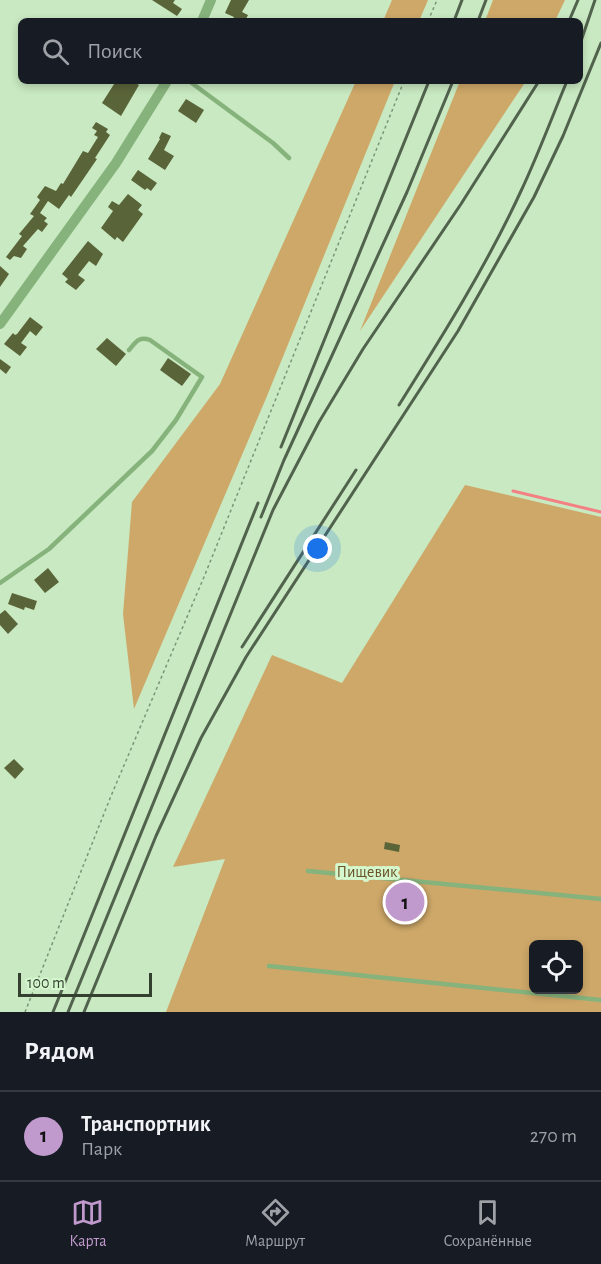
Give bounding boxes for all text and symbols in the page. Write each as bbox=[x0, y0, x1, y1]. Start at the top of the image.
search box bbox=[18, 18, 583, 84]
icon: search bbox=[39, 35, 72, 68]
text: Поиск bbox=[87, 40, 142, 62]
your location bbox=[303, 534, 332, 563]
park label: Пищевик bbox=[337, 864, 398, 880]
pin: 1 bbox=[386, 880, 424, 924]
map controls bbox=[529, 940, 583, 994]
button: locate bbox=[529, 940, 583, 994]
scale bar bbox=[18, 970, 152, 998]
text: 100 m bbox=[27, 975, 65, 991]
text: Рядом bbox=[24, 1038, 95, 1064]
text: Транспортник bbox=[81, 1113, 211, 1135]
text: 1 bbox=[40, 1126, 47, 1146]
text: 270 m bbox=[530, 1126, 577, 1146]
text: Парк bbox=[81, 1139, 122, 1159]
tab: Карта bbox=[69, 1196, 107, 1251]
tab: Маршрут bbox=[245, 1196, 305, 1251]
tab: Сохранённые bbox=[443, 1196, 532, 1251]

